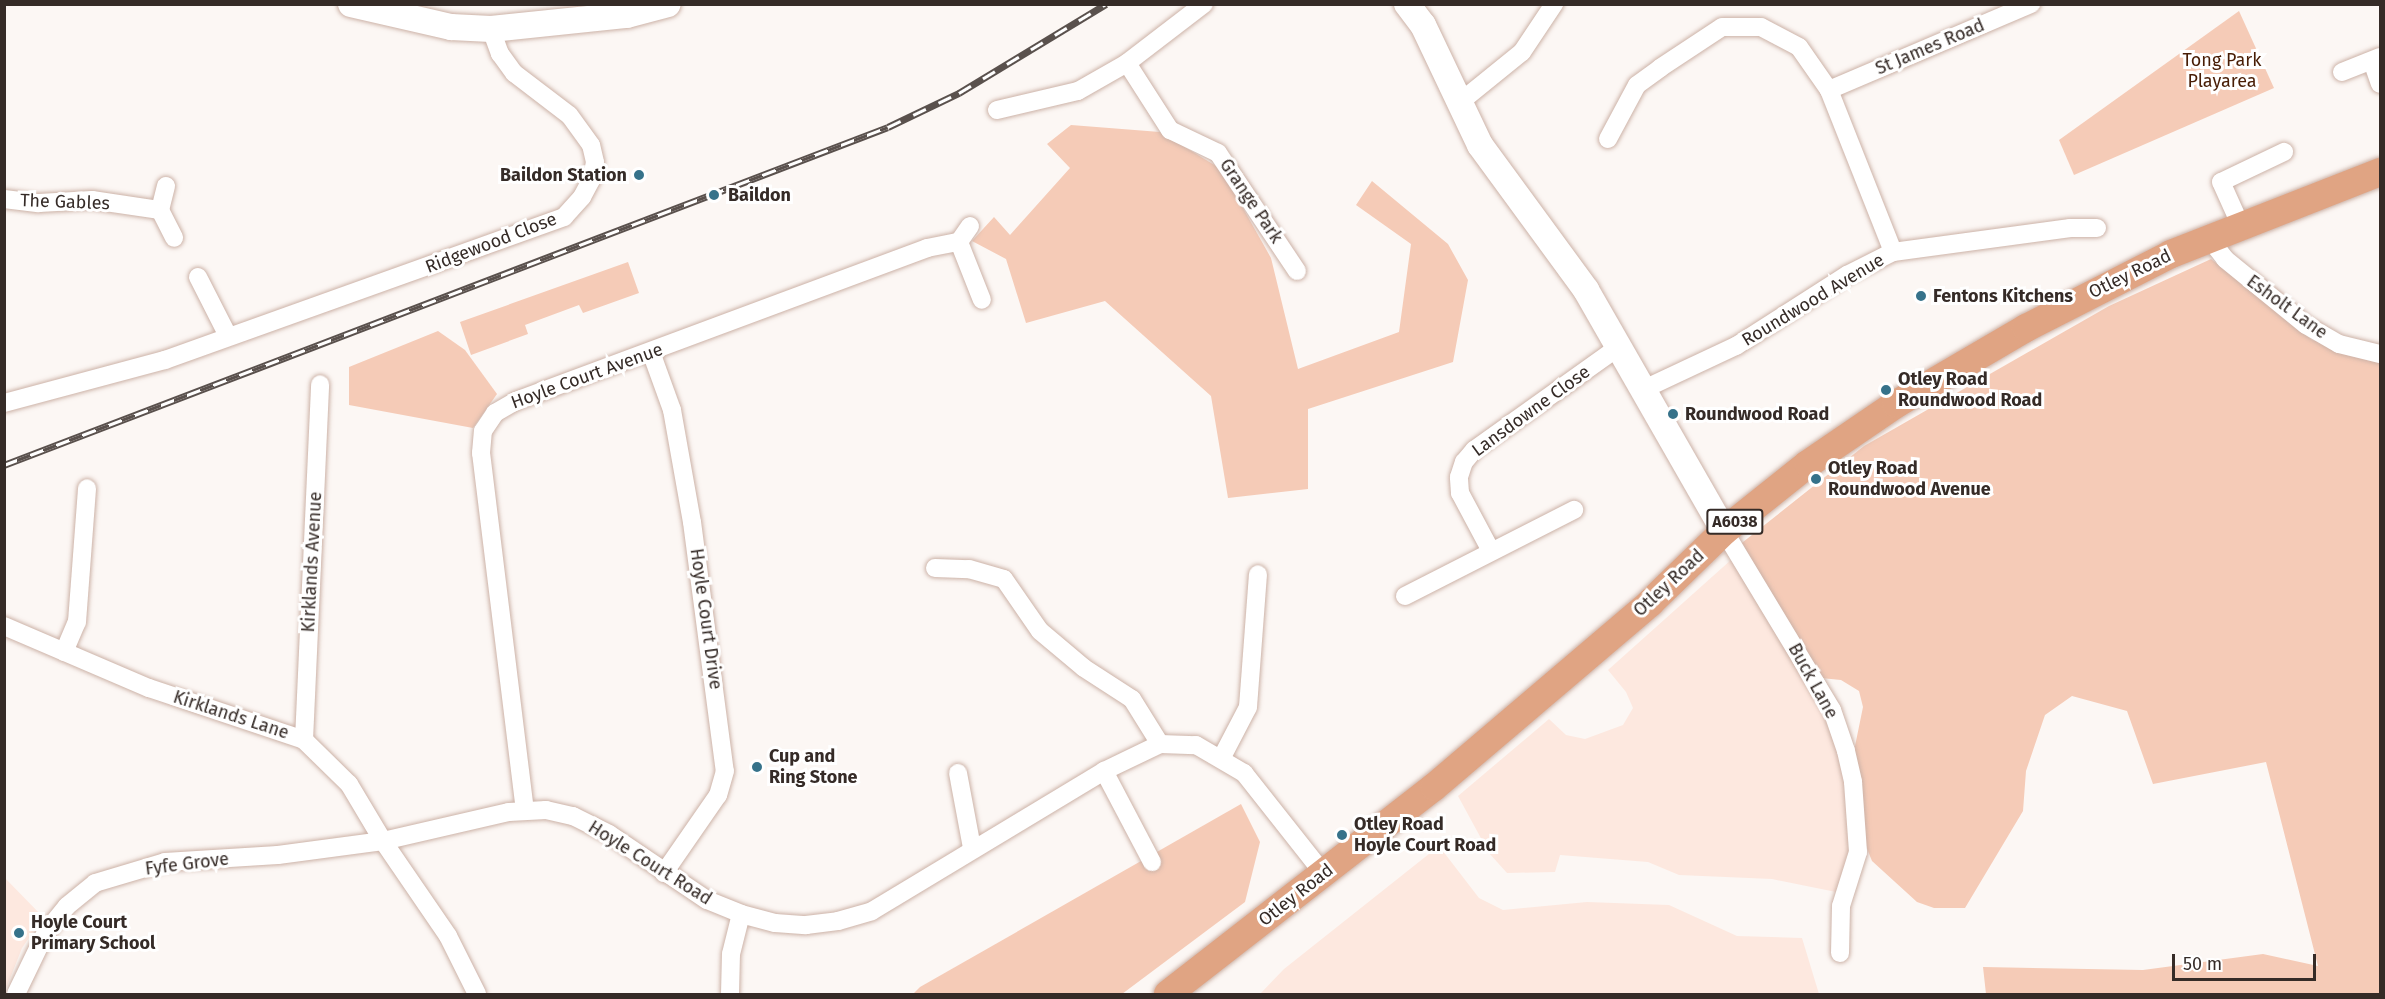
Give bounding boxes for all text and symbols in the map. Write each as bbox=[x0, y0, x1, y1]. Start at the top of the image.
street label: St James Road bbox=[1872, 14, 1988, 80]
park label: Tong Park Playarea bbox=[2183, 50, 2261, 92]
street label: Grange Park bbox=[1215, 155, 1287, 247]
place label: Baildon Station bbox=[500, 164, 627, 186]
marker: Baildon Station bbox=[632, 168, 646, 182]
place label: Baildon bbox=[728, 184, 791, 206]
marker: Baildon bbox=[705, 186, 723, 204]
street label: The Gables bbox=[20, 190, 110, 214]
street label: Ridgewood Close bbox=[422, 208, 560, 278]
street label: Otley Road bbox=[2085, 245, 2175, 303]
street label: Roundwood Avenue bbox=[1738, 249, 1888, 351]
street label: Esholt Lane bbox=[2242, 270, 2332, 344]
place label: Fentons Kitchens bbox=[1933, 285, 2073, 307]
marker: Fentons Kitchens bbox=[1914, 289, 1928, 303]
street label: Hoyle Court Avenue bbox=[508, 338, 666, 414]
street label: Lansdowne Close bbox=[1468, 361, 1594, 461]
place label: Otley Road Roundwood Road bbox=[1898, 369, 2042, 412]
marker: Otley Road Roundwood Road bbox=[1879, 383, 1893, 397]
place label: Roundwood Road bbox=[1685, 403, 1829, 425]
marker: Roundwood Road bbox=[1666, 407, 1680, 421]
place label: Otley Road Roundwood Avenue bbox=[1828, 458, 1991, 500]
marker: Otley Road Roundwood Avenue bbox=[1809, 472, 1823, 486]
street label: Kirklands Avenue bbox=[298, 491, 326, 633]
road number: A6038 bbox=[1705, 509, 1765, 535]
street label: Otley Road bbox=[1629, 545, 1709, 621]
street label: Hoyle Court Drive bbox=[685, 547, 727, 691]
street label: Buck Lane bbox=[1783, 639, 1843, 723]
street label: Kirklands Lane bbox=[170, 686, 292, 744]
place label: Cup and Ring Stone bbox=[769, 746, 858, 789]
marker: Cup and Ring Stone bbox=[750, 760, 764, 774]
place label: Otley Road Hoyle Court Road bbox=[1354, 814, 1496, 856]
street label: Hoyle Court Road bbox=[584, 816, 716, 910]
marker: Otley Road Hoyle Court Road bbox=[1335, 828, 1349, 842]
street label: Fyfe Grove bbox=[144, 848, 230, 880]
street label: Otley Road bbox=[1254, 859, 1338, 931]
place label: Hoyle Court Primary School bbox=[31, 912, 155, 954]
marker: Hoyle Court Primary School bbox=[12, 926, 26, 940]
scale bar bbox=[2175, 942, 2319, 980]
text: 50 m bbox=[2183, 953, 2222, 975]

